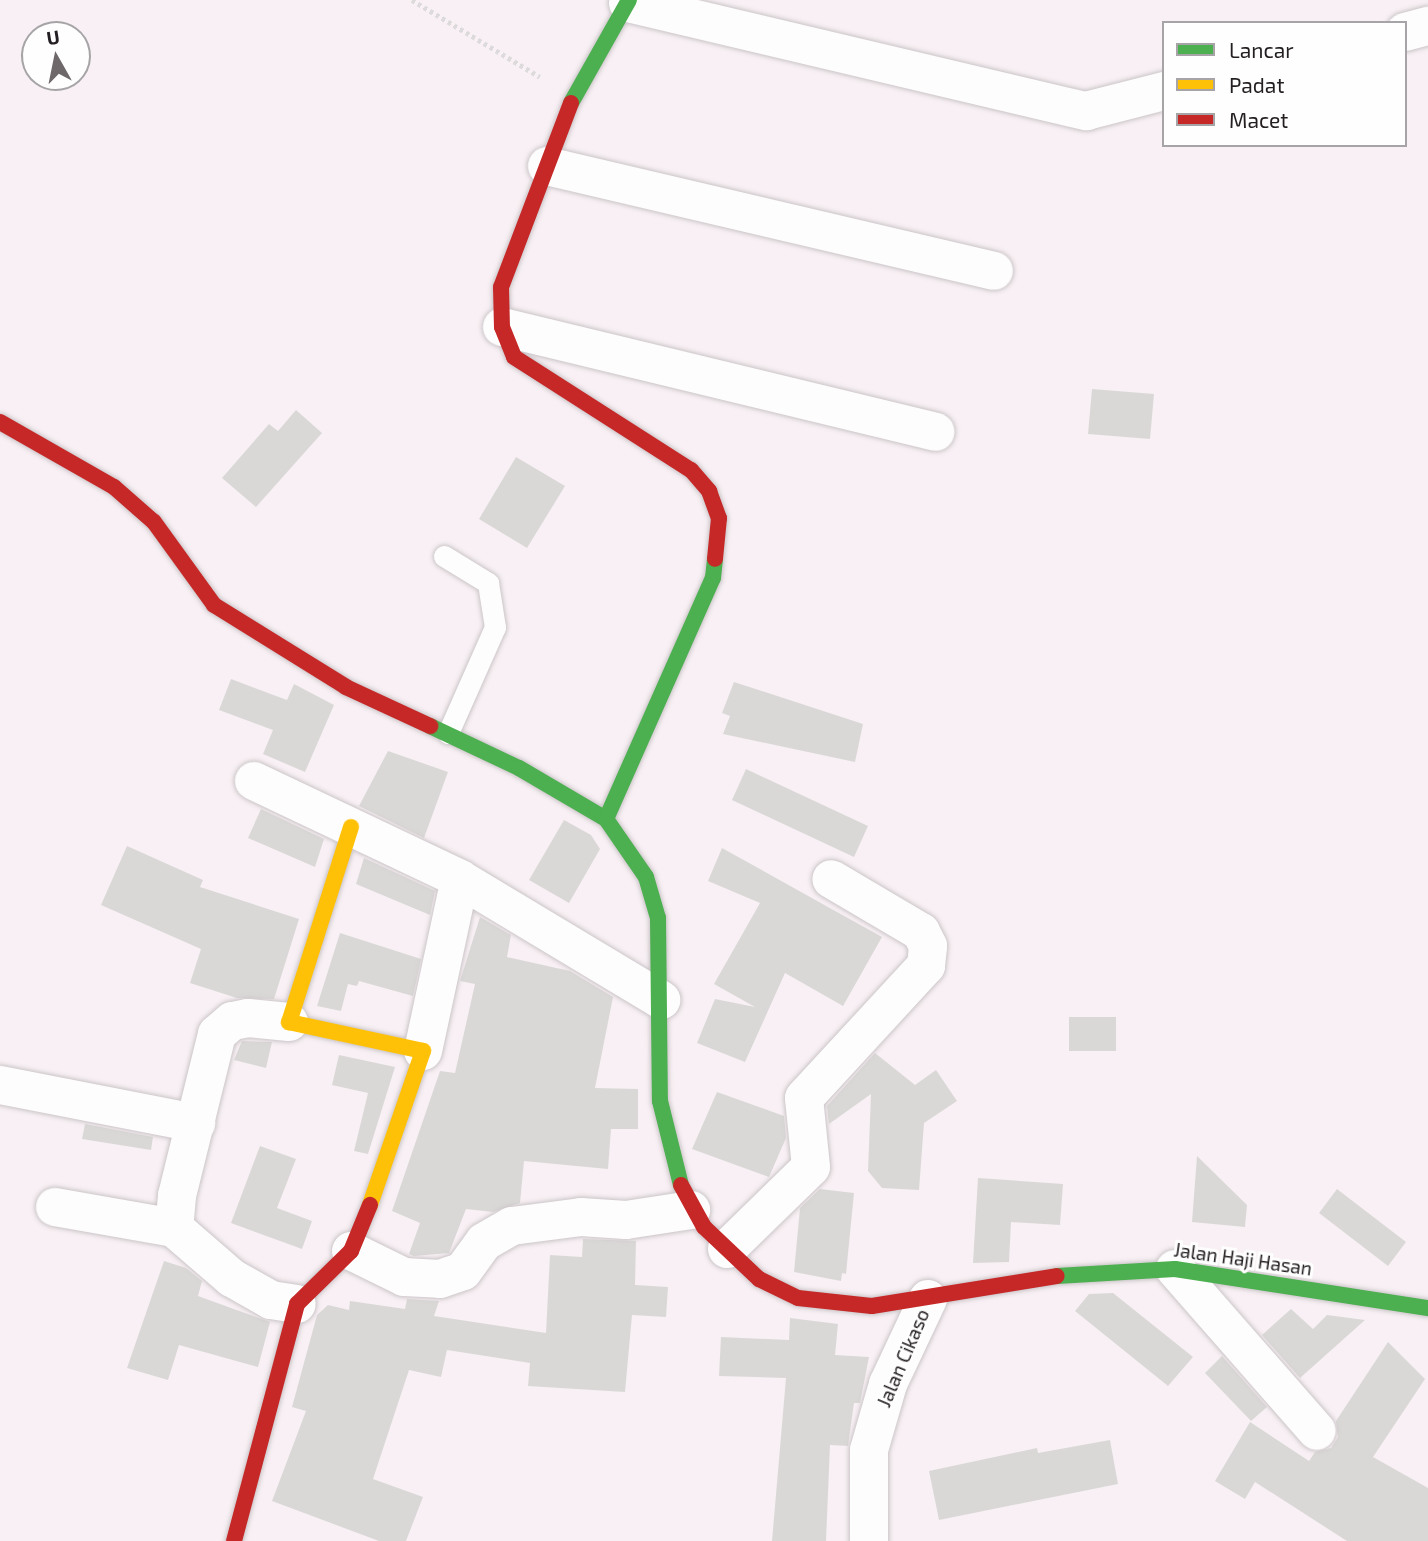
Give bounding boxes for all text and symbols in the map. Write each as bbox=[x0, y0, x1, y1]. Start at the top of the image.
north arrow bbox=[21, 21, 91, 91]
legend bbox=[1162, 21, 1407, 147]
text: U bbox=[45, 24, 61, 49]
text: Lancar bbox=[1229, 37, 1294, 62]
text: Padat bbox=[1229, 72, 1284, 97]
text: Macet bbox=[1229, 107, 1288, 132]
street label: Jalan Haji Hasan bbox=[1172, 1238, 1314, 1280]
street label: Jalan Cikaso bbox=[872, 1306, 934, 1410]

